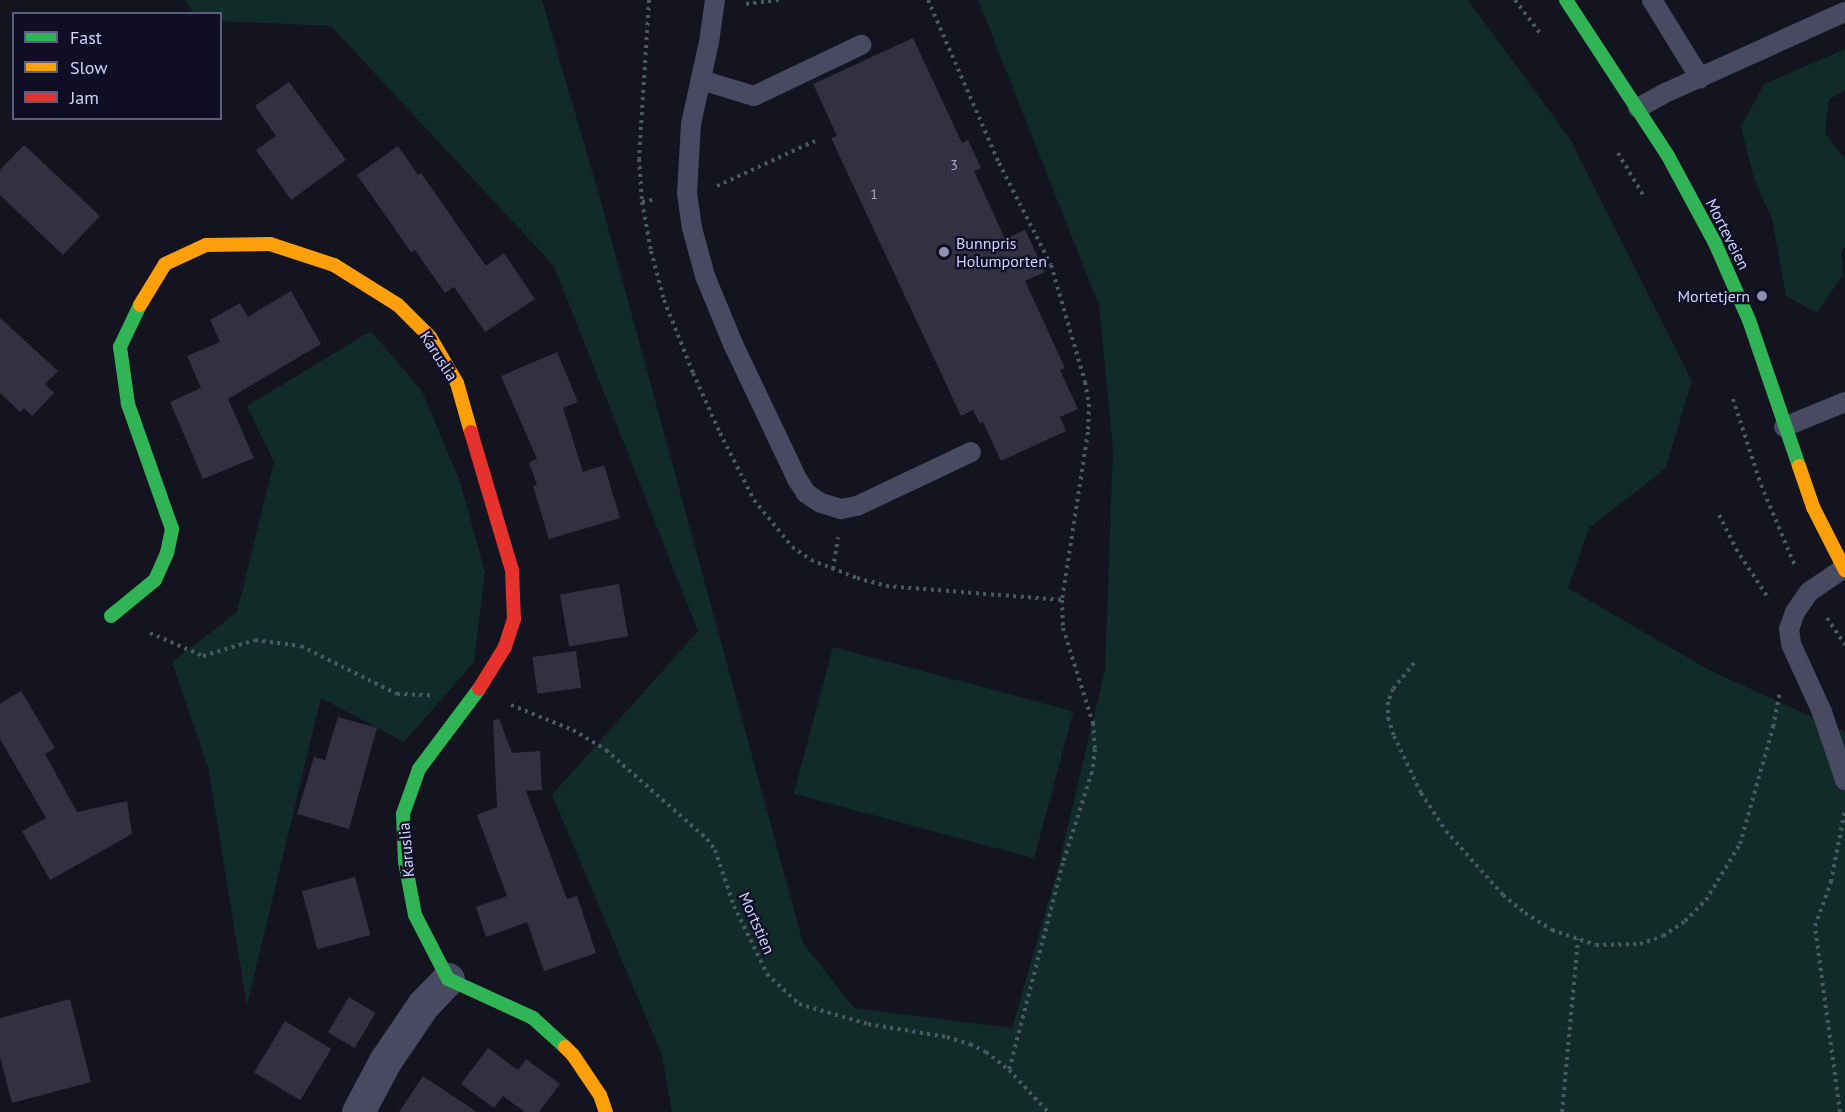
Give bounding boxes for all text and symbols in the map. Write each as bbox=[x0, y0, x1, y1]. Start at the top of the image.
legend bbox=[12, 12, 222, 120]
text: Fast bbox=[70, 26, 102, 49]
text: Slow bbox=[70, 56, 108, 79]
text: Jam bbox=[70, 86, 99, 109]
house number: 3 bbox=[950, 157, 958, 173]
house number: 1 bbox=[870, 186, 878, 202]
street label: Morteveien bbox=[1702, 195, 1754, 273]
place label: Bunnpris Holumporten bbox=[956, 233, 1047, 271]
marker: Bunnpris Holumporten bbox=[937, 245, 951, 259]
place label: Mortetjern bbox=[1677, 286, 1750, 306]
marker: Mortetjern bbox=[1755, 289, 1769, 303]
street label: Karuslia bbox=[416, 328, 462, 384]
street label: Karuslia bbox=[394, 822, 418, 878]
street label: Mortstien bbox=[735, 889, 779, 957]

